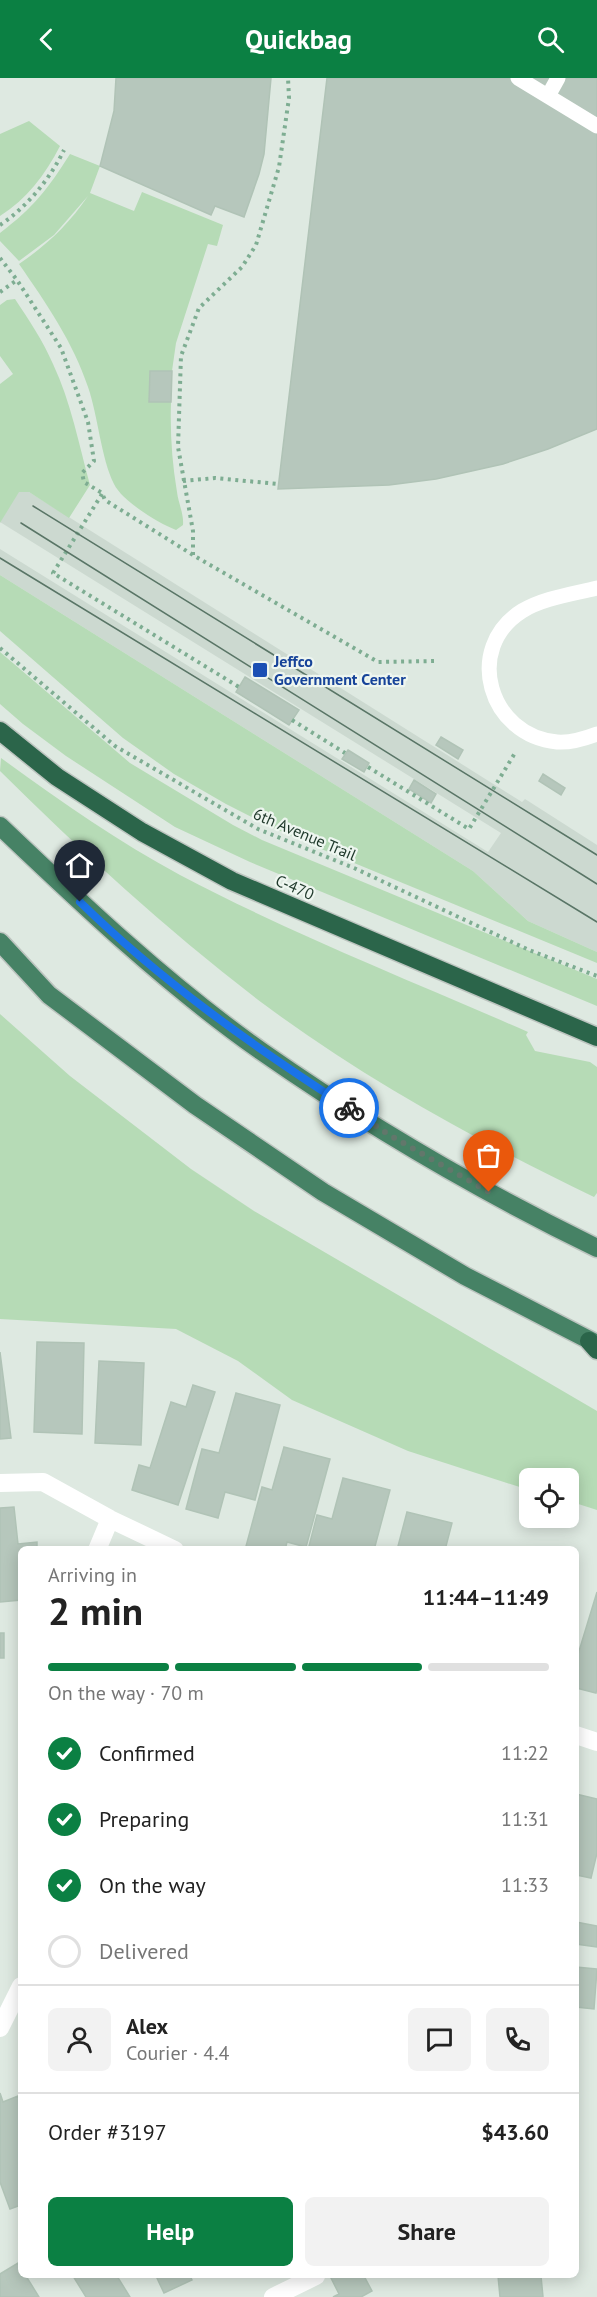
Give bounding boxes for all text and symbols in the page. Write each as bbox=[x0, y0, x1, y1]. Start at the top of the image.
text: Quickbag bbox=[245, 22, 352, 56]
icon: back bbox=[30, 23, 63, 56]
icon: search bbox=[534, 23, 567, 56]
place label: Jeffco Government Center bbox=[273, 651, 406, 689]
marker: Jeffco Government Center bbox=[251, 661, 269, 679]
street label: 6th Avenue Trail bbox=[250, 803, 360, 865]
pin bbox=[54, 840, 105, 902]
icon: home bbox=[63, 849, 96, 882]
street label: C-470 bbox=[273, 870, 317, 904]
courier bbox=[319, 1078, 379, 1138]
icon: bike bbox=[333, 1092, 366, 1125]
pin bbox=[463, 1130, 514, 1192]
icon: bag bbox=[472, 1139, 505, 1172]
map controls bbox=[519, 1468, 579, 1528]
button: locate bbox=[519, 1468, 579, 1528]
text: Arriving in bbox=[48, 1562, 137, 1588]
text: 11:44–11:49 bbox=[423, 1583, 549, 1611]
text: 2 min bbox=[48, 1585, 143, 1636]
text: On the way · 70 m bbox=[48, 1680, 204, 1706]
icon: check bbox=[48, 1737, 81, 1770]
text: Confirmed bbox=[99, 1739, 195, 1767]
text: 11:22 bbox=[501, 1740, 549, 1766]
icon: check bbox=[48, 1803, 81, 1836]
text: Preparing bbox=[99, 1805, 189, 1833]
text: 11:31 bbox=[501, 1806, 549, 1832]
icon: check bbox=[48, 1869, 81, 1902]
text: On the way bbox=[99, 1871, 206, 1899]
text: 11:33 bbox=[501, 1872, 549, 1898]
text: Delivered bbox=[99, 1937, 189, 1965]
button: person bbox=[48, 2008, 111, 2071]
button: chat bbox=[408, 2008, 471, 2071]
button: phone bbox=[486, 2008, 549, 2071]
text: Alex bbox=[126, 2012, 168, 2040]
text: Courier · 4.4 bbox=[126, 2040, 229, 2066]
text: Order #3197 bbox=[48, 2118, 167, 2146]
text: $43.60 bbox=[481, 2118, 549, 2146]
button: Help bbox=[48, 2197, 293, 2266]
button: Share bbox=[305, 2197, 549, 2266]

